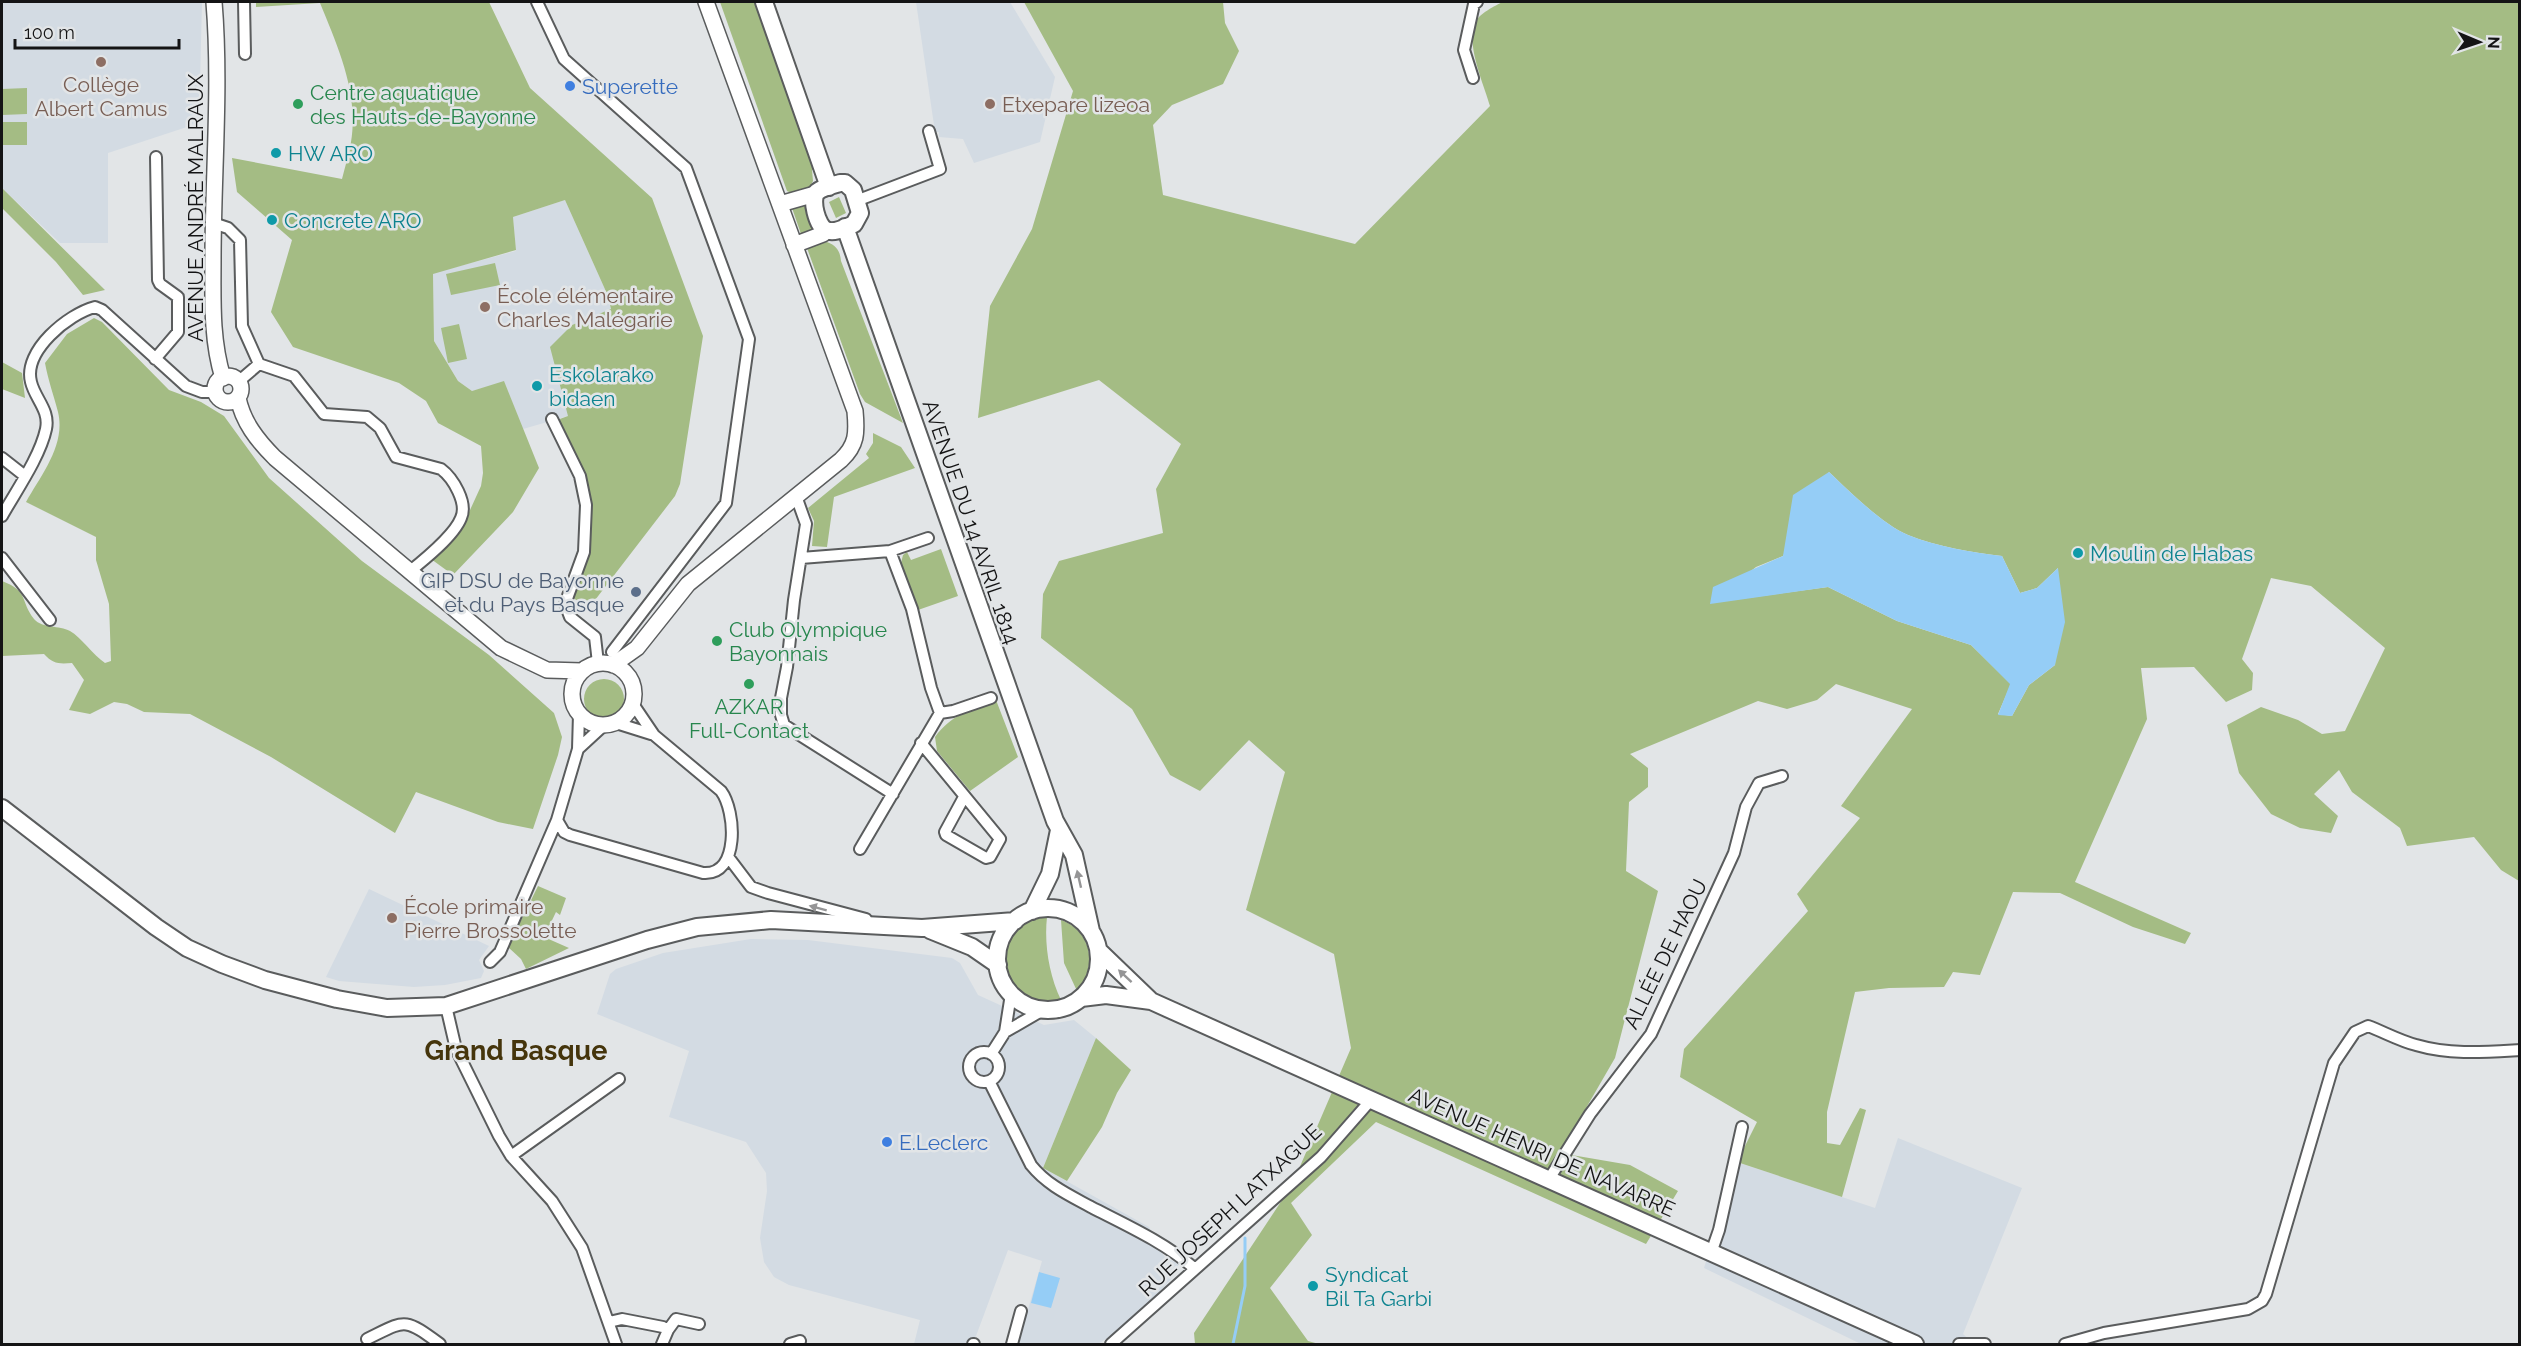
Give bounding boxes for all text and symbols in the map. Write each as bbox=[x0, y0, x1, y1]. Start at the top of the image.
scale bar bbox=[15, 12, 178, 50]
north arrow bbox=[2449, 12, 2509, 72]
text: 100 m bbox=[24, 22, 75, 43]
text: N bbox=[2484, 36, 2503, 49]
marker: Collège Albert Camus bbox=[94, 55, 108, 69]
place label: Collège Albert Camus bbox=[35, 72, 167, 121]
street label: AVENUE ANDRÉ MALRAUX bbox=[183, 73, 208, 342]
place label: Superette bbox=[582, 74, 678, 99]
marker: Superette bbox=[563, 79, 577, 93]
place label: Centre aquatique des Hauts-de-Bayonne bbox=[310, 80, 536, 129]
place label: Etxepare lizeoa bbox=[1002, 92, 1150, 117]
marker: Centre aquatique des Hauts-de-Bayonne bbox=[291, 97, 305, 111]
marker: Etxepare lizeoa bbox=[983, 97, 997, 111]
place label: HW ARO bbox=[288, 141, 373, 166]
marker: HW ARO bbox=[269, 146, 283, 160]
place label: Concrete ARO bbox=[284, 208, 422, 233]
marker: Concrete ARO bbox=[265, 213, 279, 227]
place label: École élémentaire Charles Malégarie bbox=[497, 283, 673, 332]
marker: École élémentaire Charles Malégarie bbox=[478, 300, 492, 314]
place label: Eskolarako bidaen bbox=[549, 362, 654, 411]
marker: Eskolarako bidaen bbox=[530, 379, 544, 393]
street label: AVENUE DU 14 AVRIL 1814 bbox=[917, 397, 1025, 647]
place label: Moulin de Habas bbox=[2090, 541, 2253, 566]
marker: Moulin de Habas bbox=[2071, 546, 2085, 560]
place label: GIP DSU de Bayonne et du Pays Basque bbox=[421, 568, 624, 617]
marker: GIP DSU de Bayonne et du Pays Basque bbox=[629, 585, 643, 599]
place label: Club Olympique Bayonnais bbox=[729, 617, 887, 666]
marker: Club Olympique Bayonnais bbox=[710, 634, 724, 648]
marker: AZKAR Full-Contact bbox=[742, 677, 756, 691]
place label: AZKAR Full-Contact bbox=[689, 694, 809, 743]
one-way arrow bbox=[1074, 870, 1084, 888]
street label: ALLÉE DE HAOU bbox=[1618, 875, 1712, 1033]
place label: École primaire Pierre Brossolette bbox=[404, 894, 577, 943]
one-way arrow bbox=[809, 902, 827, 912]
marker: École primaire Pierre Brossolette bbox=[385, 911, 399, 925]
one-way arrow bbox=[1118, 970, 1133, 983]
district label: Grand Basque bbox=[425, 1035, 607, 1066]
street label: AVENUE HENRI DE NAVARRE bbox=[1405, 1082, 1679, 1222]
street label: RUE JOSEPH LATXAGUE bbox=[1133, 1119, 1327, 1301]
place label: E.Leclerc bbox=[899, 1130, 988, 1155]
marker: E.Leclerc bbox=[880, 1135, 894, 1149]
place label: Syndicat Bil Ta Garbi bbox=[1325, 1262, 1432, 1311]
marker: Syndicat Bil Ta Garbi bbox=[1306, 1279, 1320, 1293]

